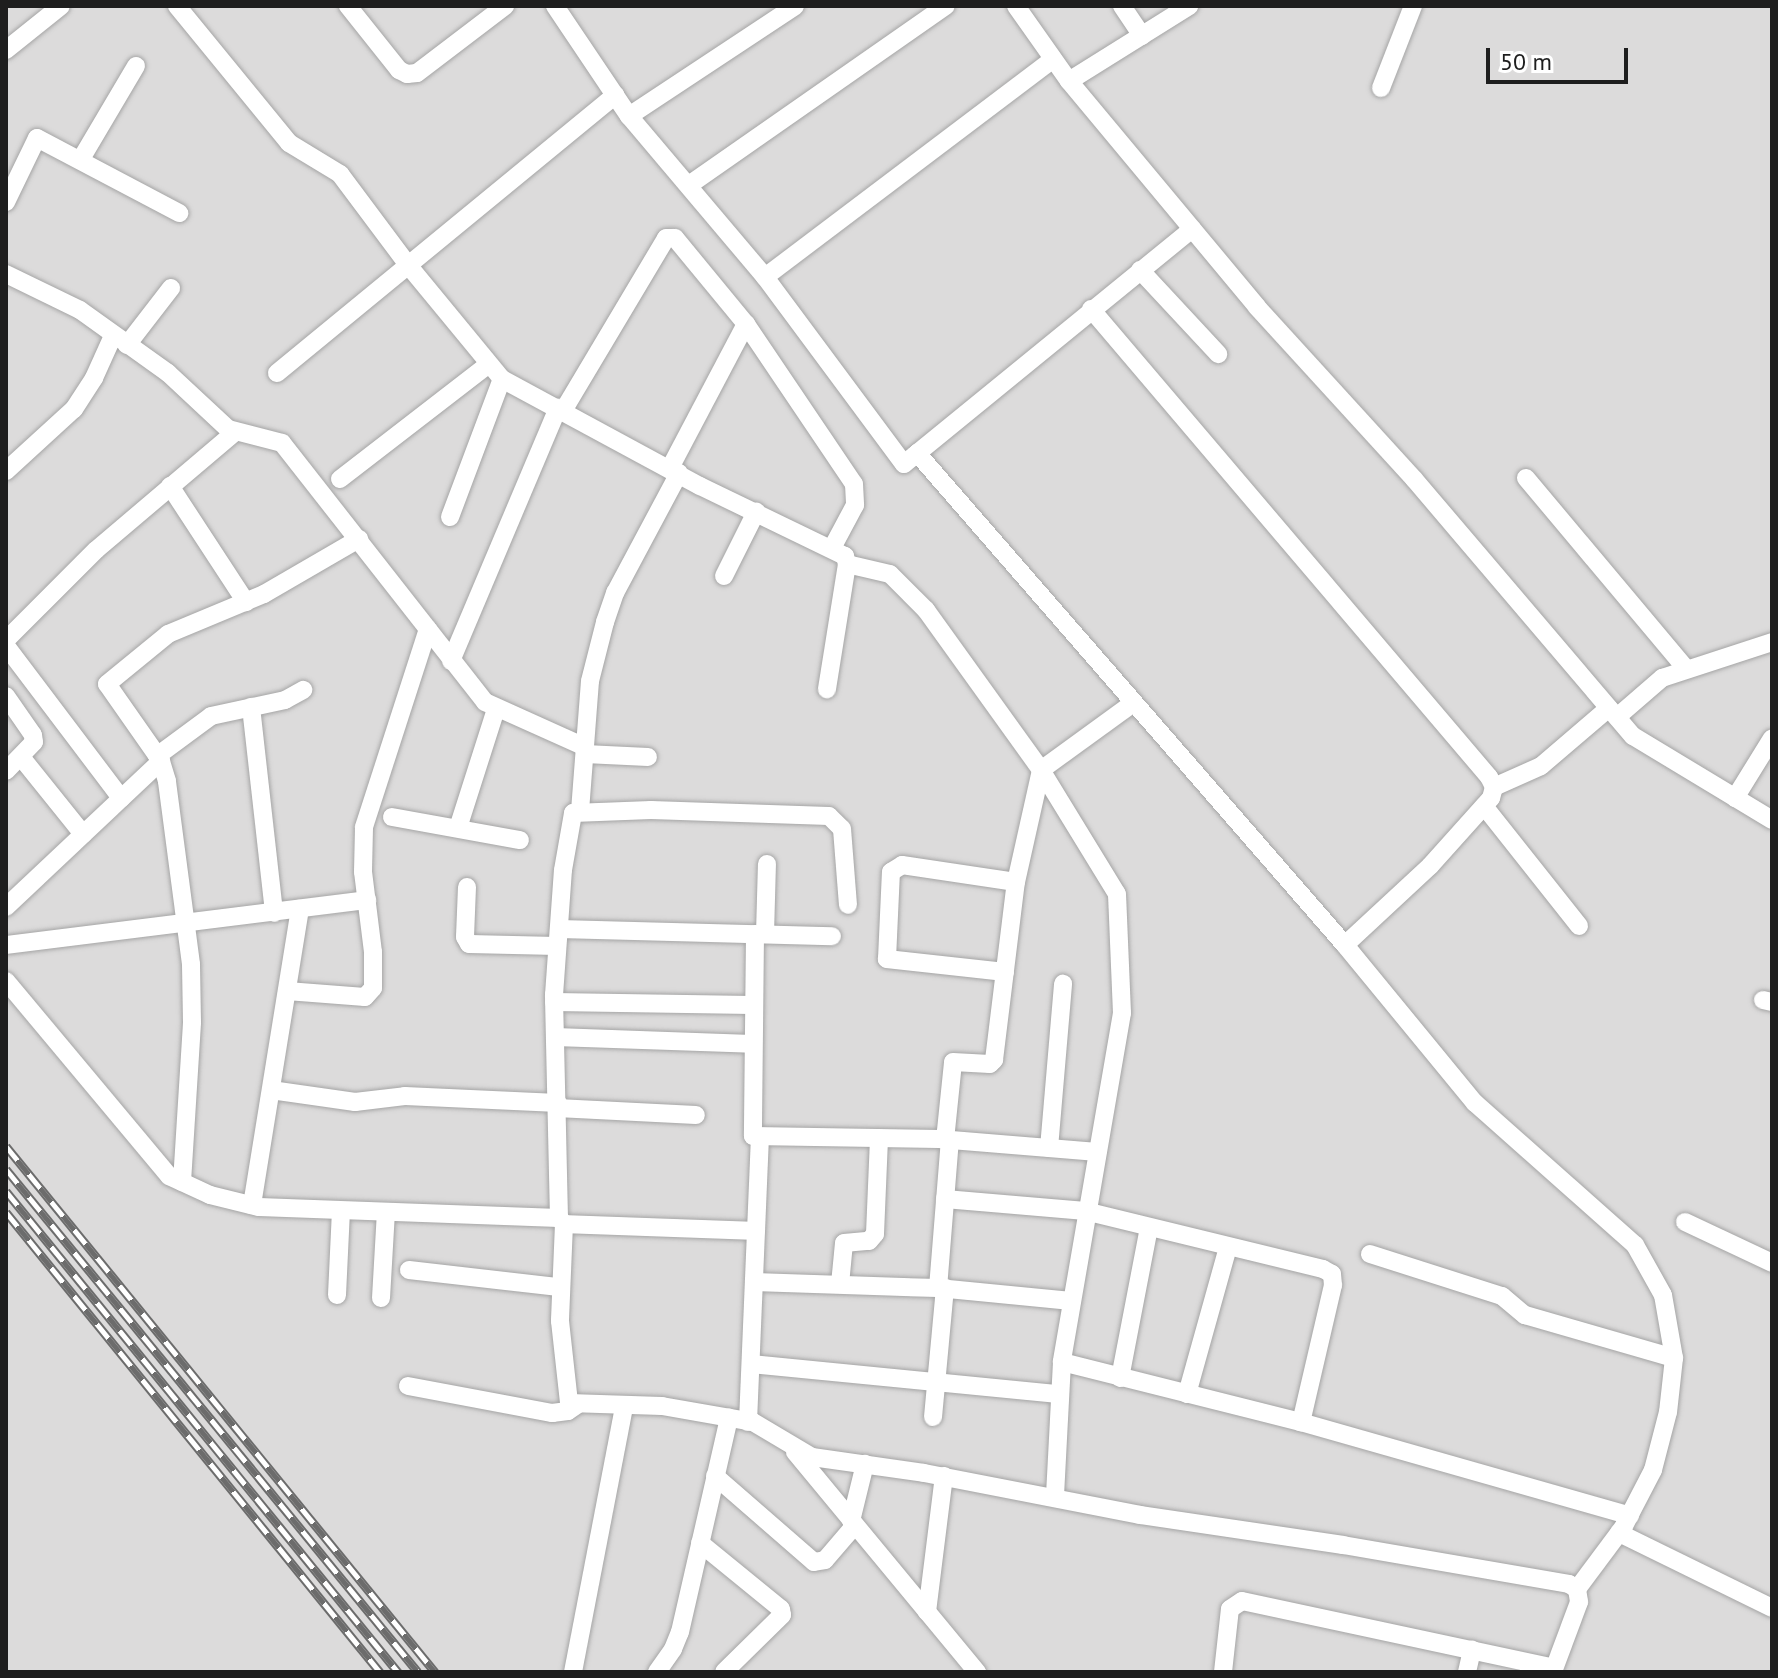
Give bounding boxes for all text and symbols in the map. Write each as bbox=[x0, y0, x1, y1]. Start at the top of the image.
scale bar bbox=[1490, 32, 1632, 82]
text: 50 m bbox=[1500, 46, 1552, 77]

